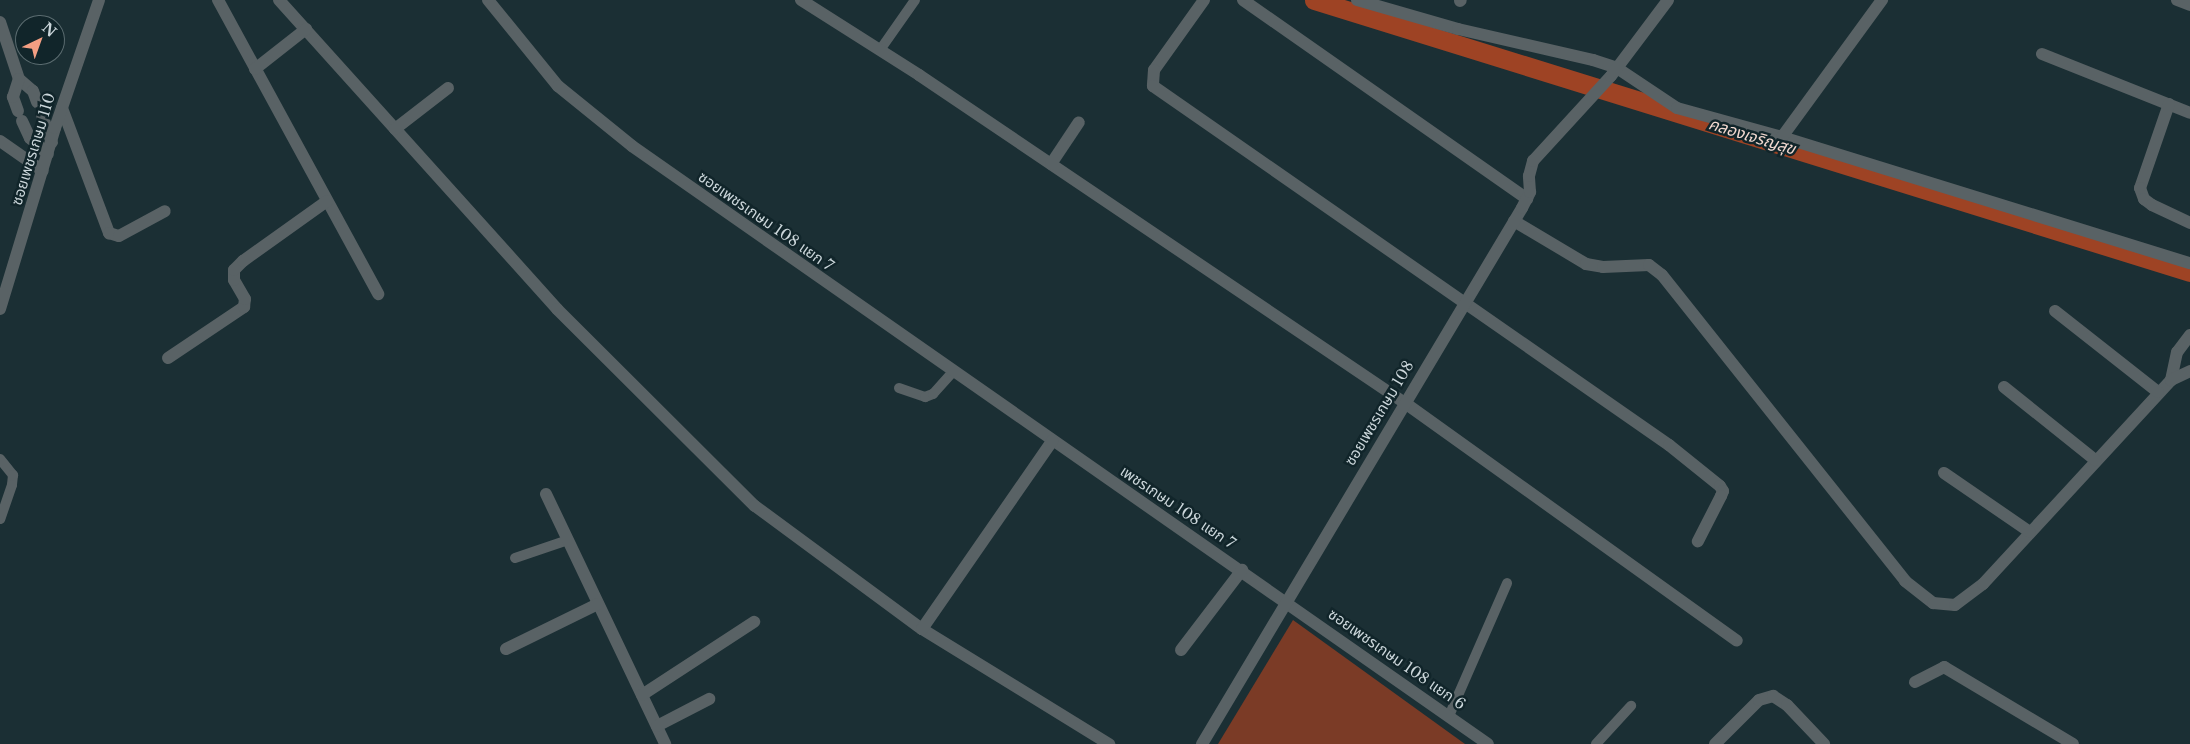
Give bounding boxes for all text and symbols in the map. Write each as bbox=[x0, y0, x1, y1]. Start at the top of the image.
north arrow bbox=[15, 15, 65, 65]
text: N bbox=[38, 18, 60, 41]
street label: ซอยเพชรเกษม 110 bbox=[7, 91, 59, 207]
water label: คลองเจริญสุข bbox=[1706, 114, 1798, 158]
street label: ซอยเพชรเกษม 108 แยก 7 bbox=[695, 167, 837, 275]
street label: ซอยเพชรเกษม 108 bbox=[1341, 357, 1417, 469]
street label: เพชรเกษม 108 แยก 7 bbox=[1117, 462, 1239, 552]
street label: ซอยเพชรเกษม 108 แยก 6 bbox=[1325, 605, 1469, 713]

